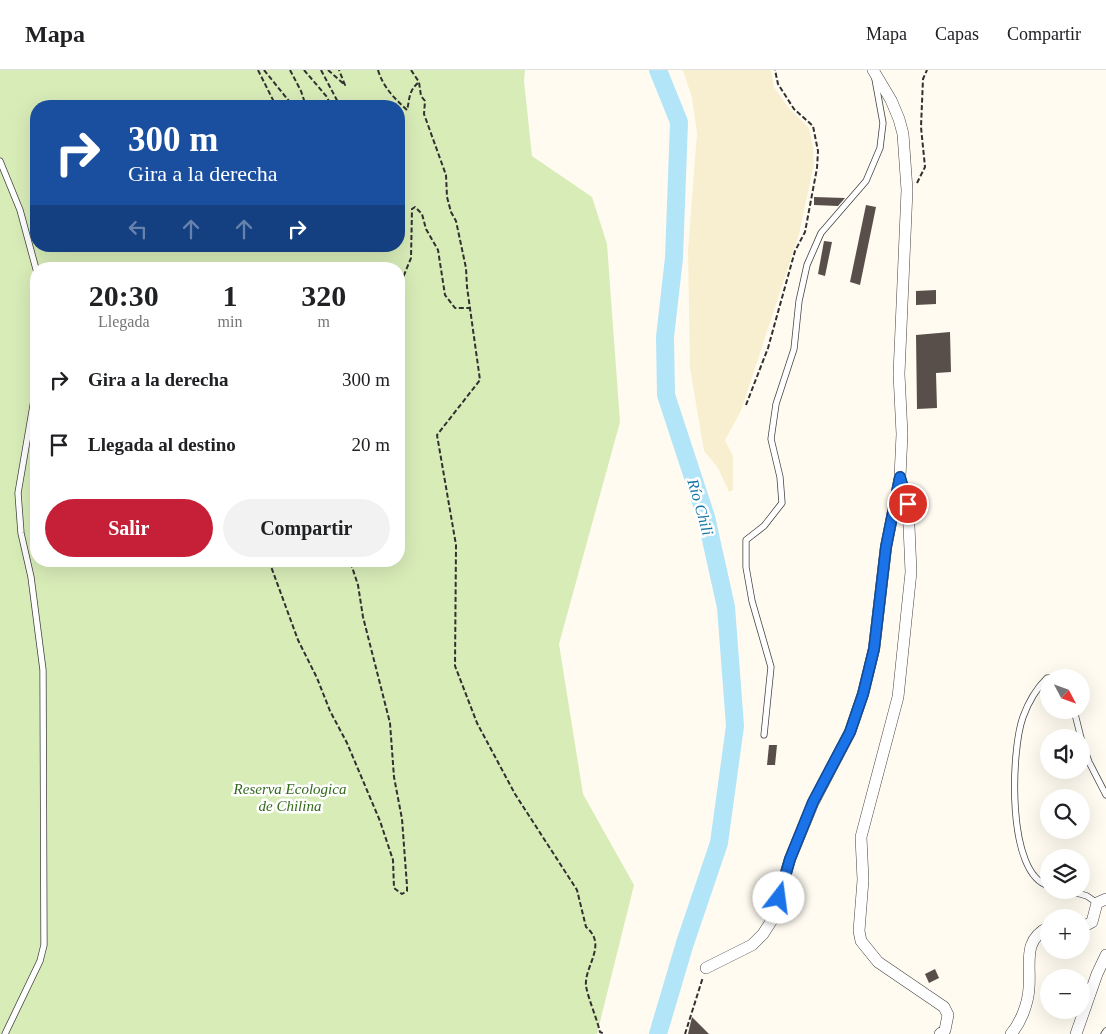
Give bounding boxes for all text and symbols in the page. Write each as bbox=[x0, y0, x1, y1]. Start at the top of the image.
text: Mapa bbox=[25, 21, 85, 47]
text: Mapa bbox=[866, 24, 907, 44]
text: Capas bbox=[935, 24, 979, 44]
text: Compartir bbox=[1007, 24, 1081, 44]
icon: right bbox=[45, 120, 110, 185]
text: 300 m bbox=[128, 120, 218, 159]
text: Gira a la derecha bbox=[128, 161, 278, 186]
icon: left bbox=[124, 215, 152, 243]
icon: ahead bbox=[177, 215, 205, 243]
icon: ahead bbox=[230, 215, 258, 243]
icon: right bbox=[283, 215, 311, 243]
text: 20:30 bbox=[89, 279, 159, 312]
text: 1 bbox=[222, 279, 237, 312]
text: 320 bbox=[301, 279, 346, 312]
text: Llegada bbox=[98, 313, 150, 330]
text: min bbox=[218, 313, 242, 330]
text: m bbox=[317, 313, 330, 330]
icon: right bbox=[45, 366, 73, 394]
text: Gira a la derecha bbox=[88, 369, 229, 390]
text: 300 m bbox=[342, 369, 390, 390]
icon: arrive bbox=[45, 431, 73, 459]
text: Llegada al destino bbox=[88, 434, 236, 455]
text: 20 m bbox=[351, 434, 390, 455]
water label: Río Chili bbox=[684, 476, 717, 537]
pin bbox=[887, 483, 929, 525]
icon: arrive bbox=[894, 490, 922, 518]
button: Salir bbox=[45, 499, 213, 557]
button: Compartir bbox=[223, 499, 390, 557]
north arrow bbox=[1040, 669, 1090, 719]
map controls bbox=[1040, 669, 1090, 1019]
button: sound bbox=[1040, 729, 1090, 779]
park label: Reserva Ecologica de Chilina bbox=[233, 781, 346, 814]
button: search bbox=[1040, 789, 1090, 839]
button: layers bbox=[1040, 849, 1090, 899]
position arrow bbox=[752, 871, 804, 923]
button: + bbox=[1040, 909, 1090, 959]
button: − bbox=[1040, 969, 1090, 1019]

